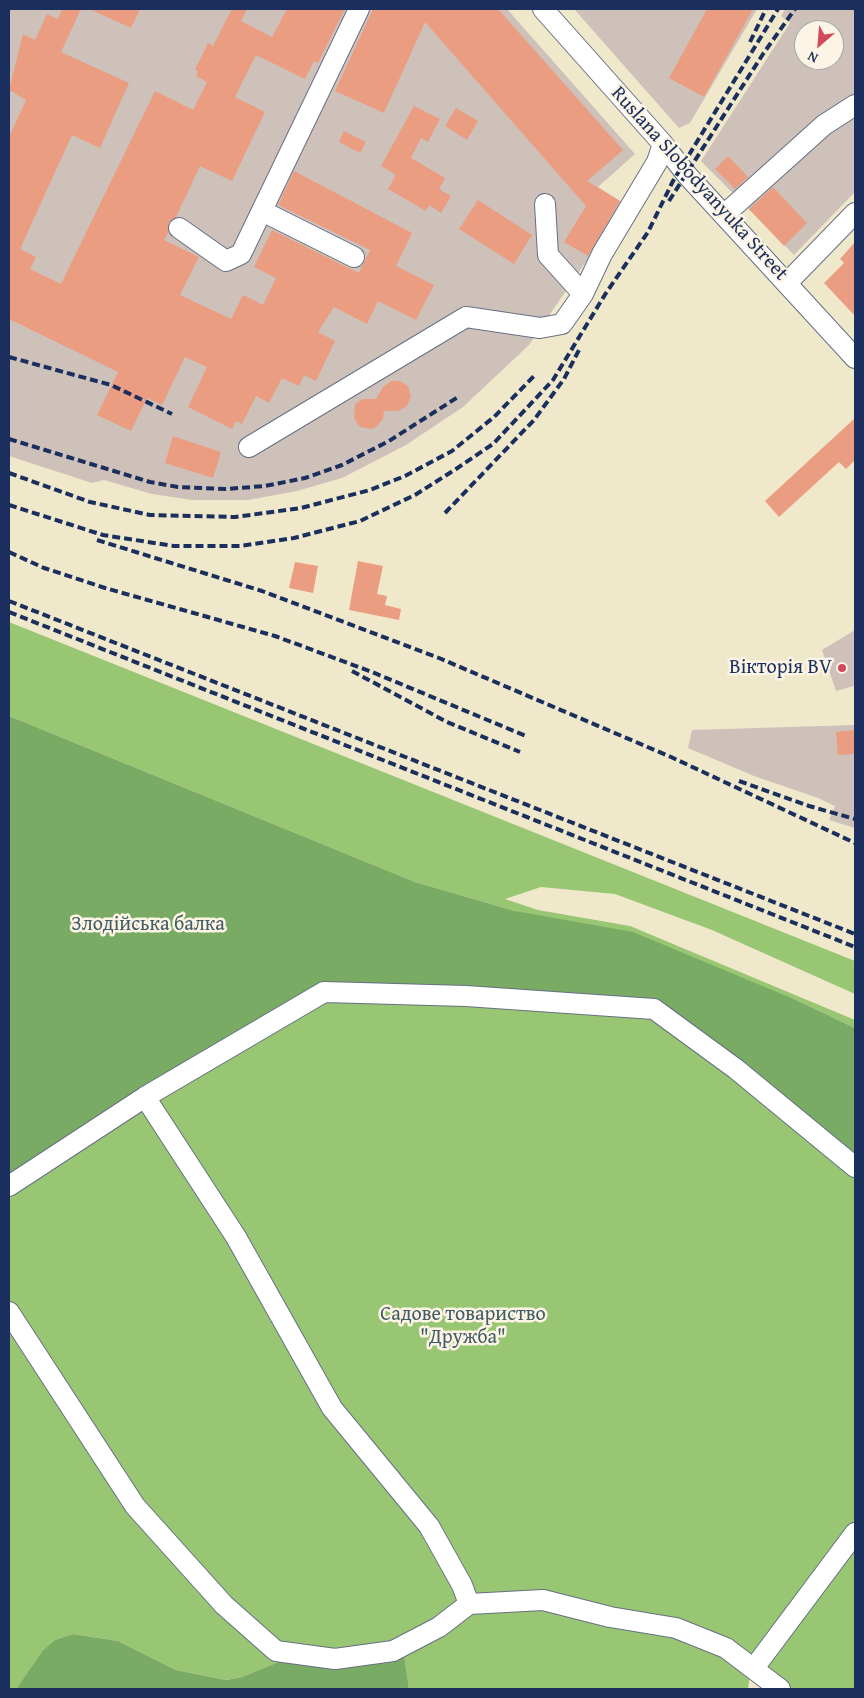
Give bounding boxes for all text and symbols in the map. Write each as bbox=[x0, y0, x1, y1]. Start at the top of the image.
north arrow bbox=[794, 20, 844, 70]
text: N bbox=[804, 46, 821, 69]
street label: Ruslana Slobodyanyuka Street bbox=[605, 82, 793, 286]
place label: Вікторія BV bbox=[729, 656, 832, 680]
marker: Вікторія BV bbox=[836, 662, 848, 674]
park label: Злодійська балка bbox=[71, 913, 225, 937]
park label: Садове товариство "Дружба" bbox=[380, 1303, 546, 1350]

